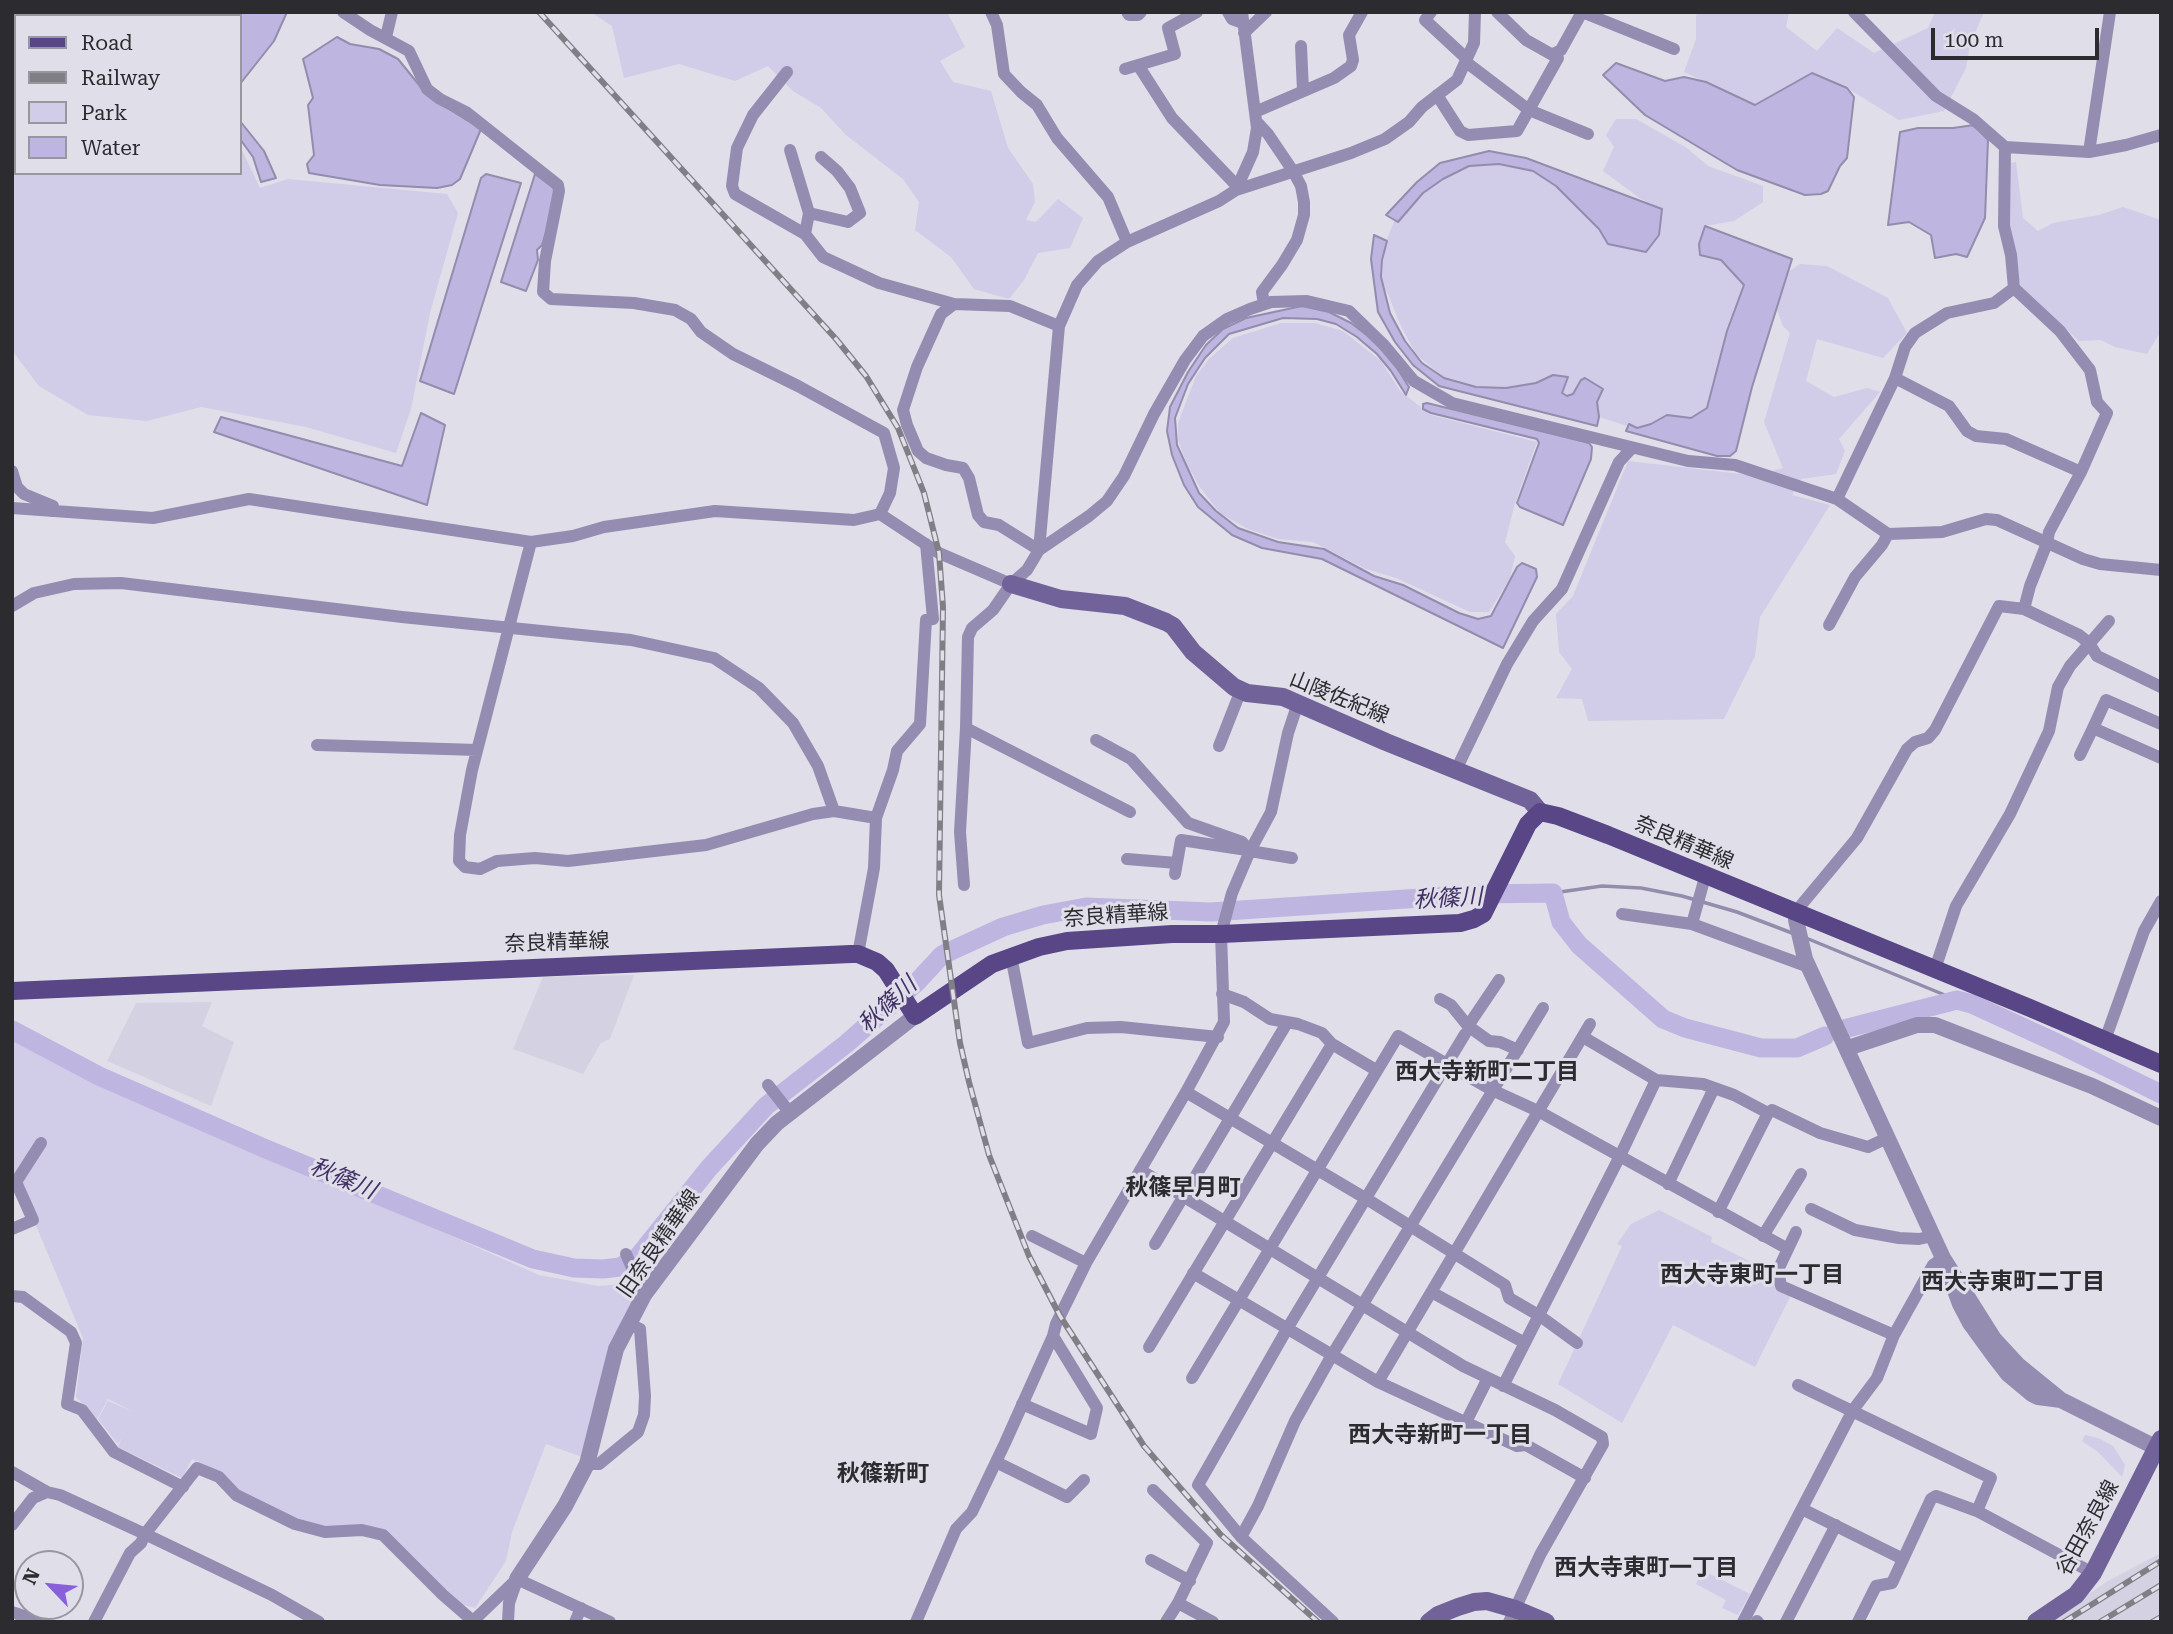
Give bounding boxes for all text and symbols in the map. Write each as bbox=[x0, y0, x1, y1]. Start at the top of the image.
legend bbox=[14, 14, 242, 175]
scale bar bbox=[1935, 14, 2103, 58]
text: 100 m bbox=[1944, 28, 2004, 52]
text: Road bbox=[81, 31, 133, 55]
text: Railway bbox=[81, 66, 160, 90]
text: Park bbox=[81, 101, 127, 125]
text: Water bbox=[81, 136, 140, 160]
street label: 山陵佐紀線 bbox=[1286, 667, 1392, 729]
street label: 奈良精華線 bbox=[1631, 811, 1737, 875]
water label: 秋篠川 bbox=[1413, 883, 1483, 915]
street label: 奈良精華線 bbox=[1063, 900, 1169, 932]
street label: 奈良精華線 bbox=[504, 929, 610, 957]
water label: 秋篠川 bbox=[853, 971, 923, 1039]
district label: 西大寺新町二丁目 bbox=[1395, 1058, 1579, 1086]
water label: 秋篠川 bbox=[306, 1153, 380, 1205]
district label: 秋篠早月町 bbox=[1126, 1174, 1240, 1202]
street label: 旧奈良精華線 bbox=[613, 1185, 705, 1303]
district label: 西大寺東町一丁目 bbox=[1660, 1261, 1844, 1289]
district label: 西大寺東町二丁目 bbox=[1921, 1268, 2105, 1296]
district label: 西大寺新町一丁目 bbox=[1348, 1421, 1532, 1449]
district label: 秋篠新町 bbox=[837, 1460, 929, 1488]
street label: 谷田奈良線 bbox=[2052, 1476, 2124, 1580]
north arrow bbox=[14, 1550, 84, 1620]
district label: 西大寺東町一丁目 bbox=[1554, 1554, 1738, 1582]
text: N bbox=[18, 1565, 45, 1588]

